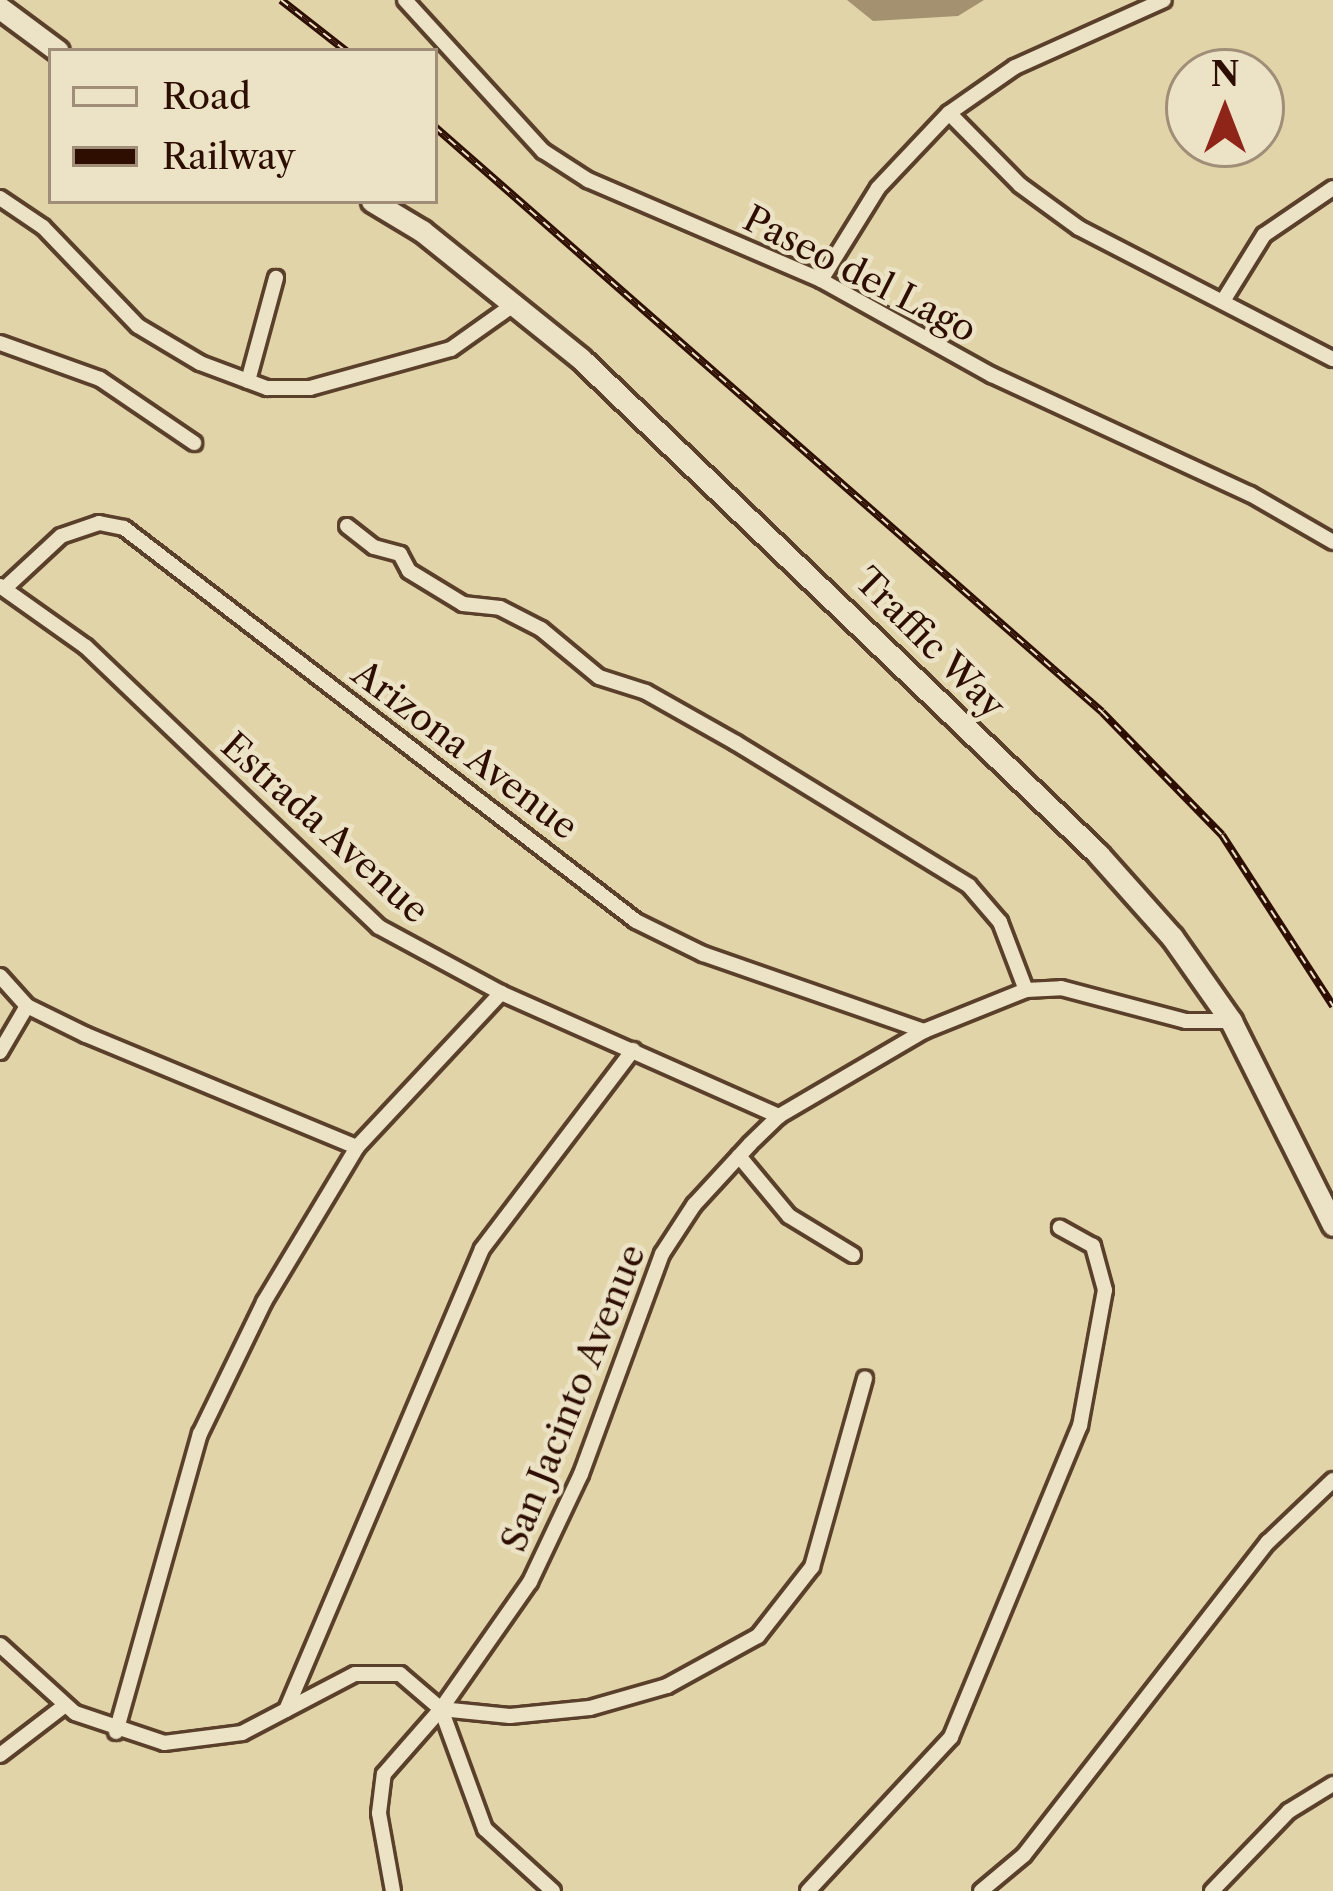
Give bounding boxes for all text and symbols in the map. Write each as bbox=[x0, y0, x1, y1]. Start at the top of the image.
legend bbox=[48, 48, 438, 204]
north arrow bbox=[1165, 48, 1285, 168]
text: N bbox=[1211, 54, 1239, 95]
text: Road bbox=[162, 74, 251, 118]
text: Railway bbox=[162, 134, 295, 178]
street label: Paseo del Lago bbox=[736, 197, 984, 351]
street label: Traffic Way bbox=[845, 558, 1015, 728]
street label: Arizona Avenue bbox=[343, 651, 587, 849]
street label: Estrada Avenue bbox=[212, 723, 438, 933]
street label: San Jacinto Avenue bbox=[491, 1238, 655, 1558]

